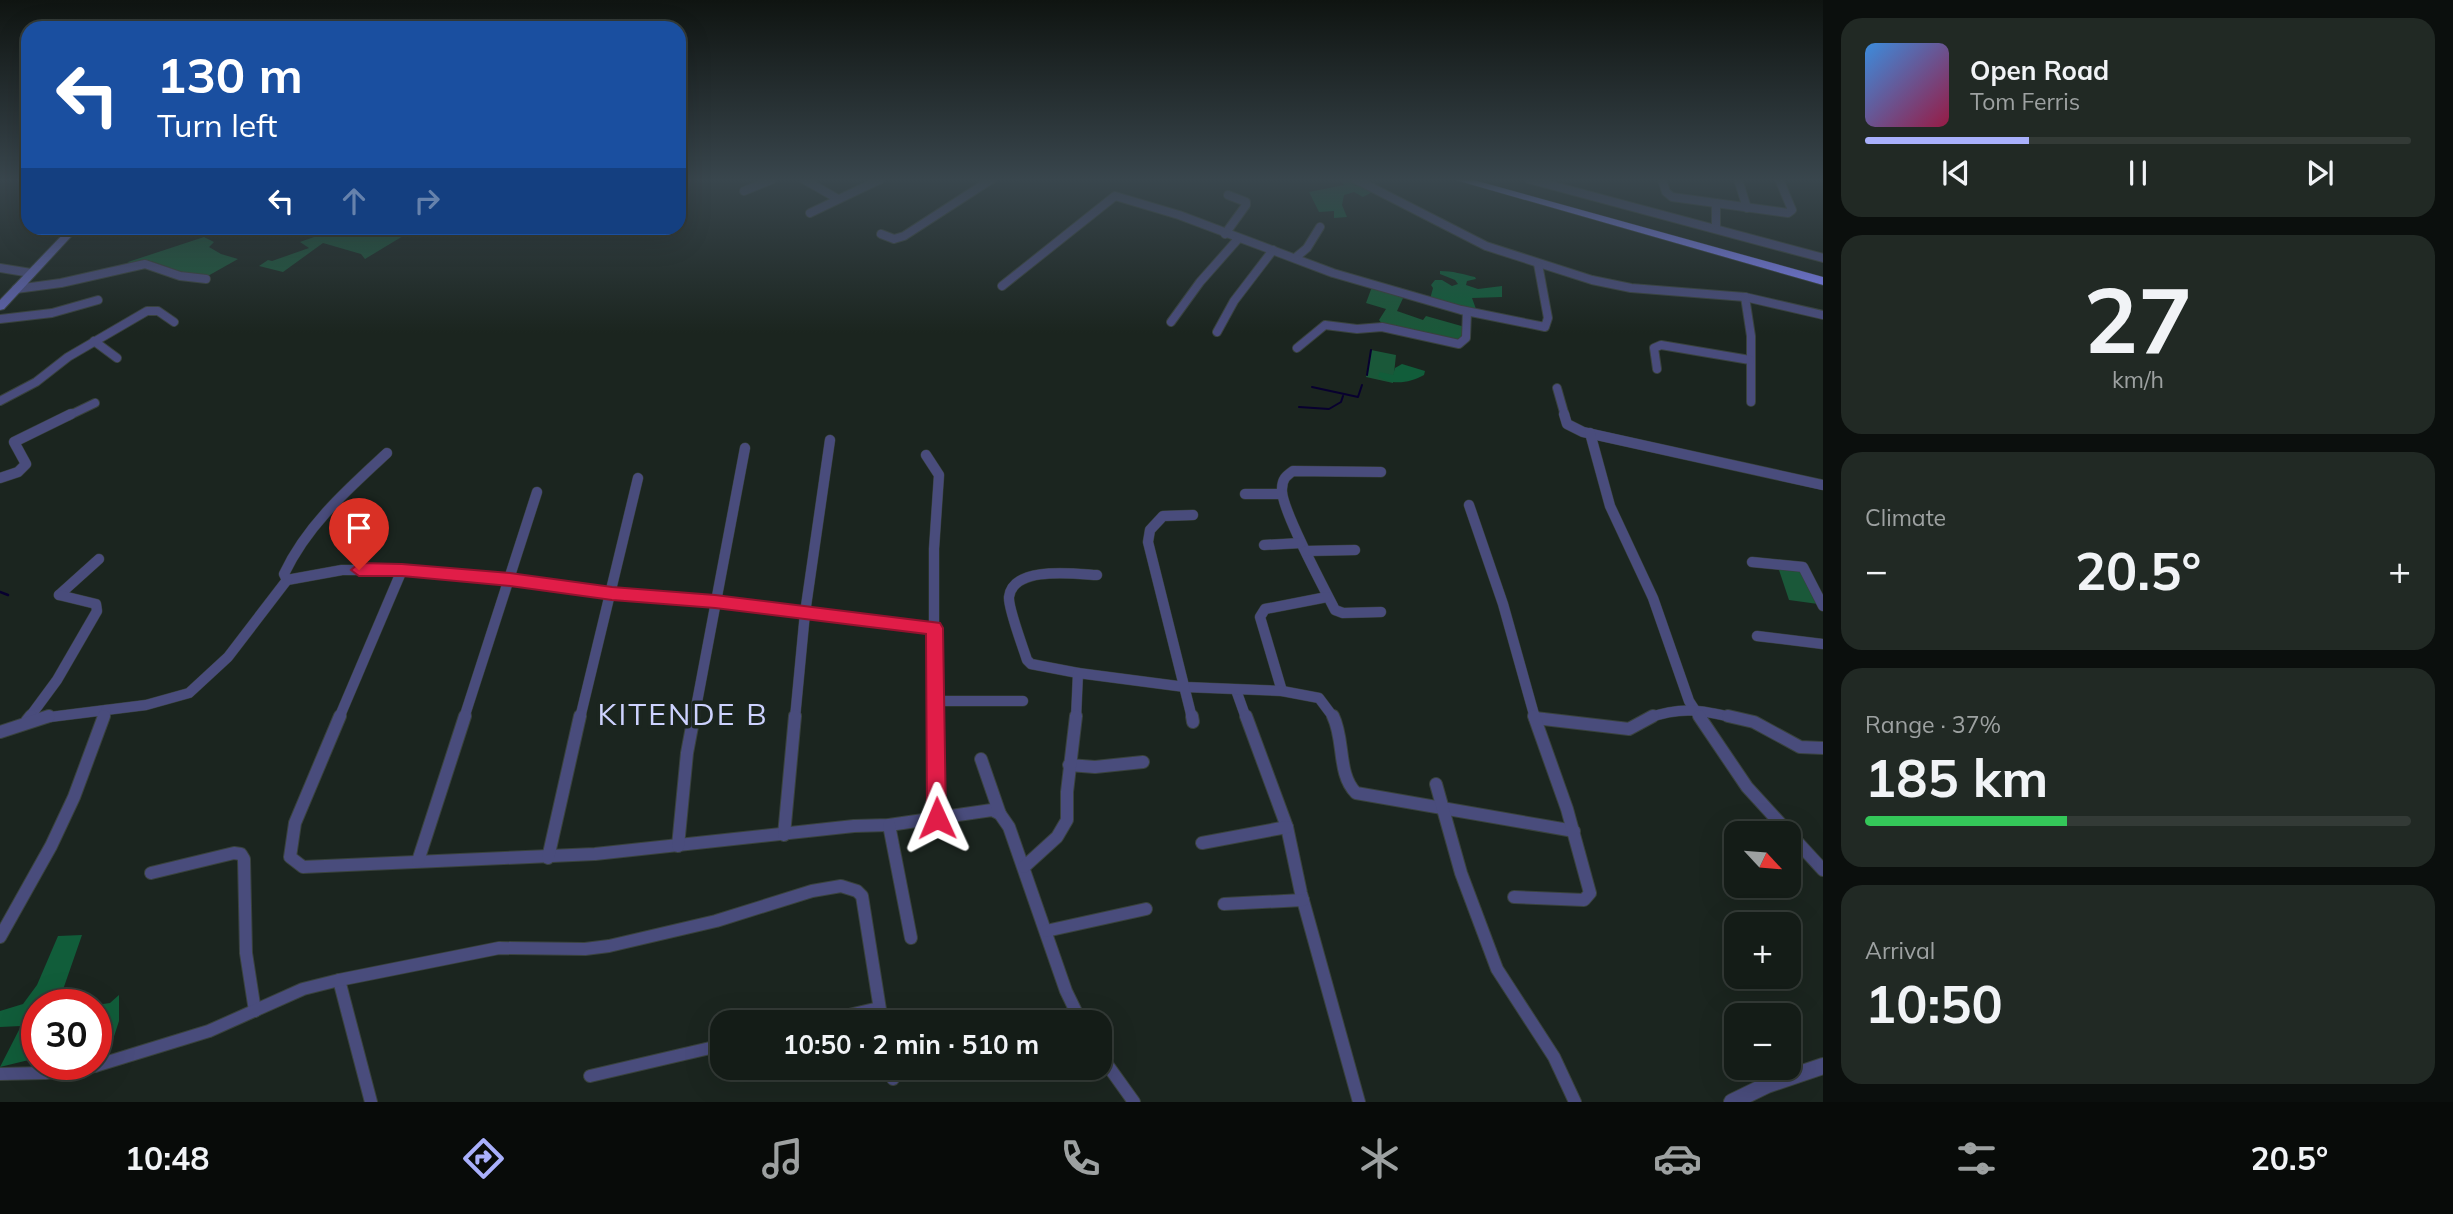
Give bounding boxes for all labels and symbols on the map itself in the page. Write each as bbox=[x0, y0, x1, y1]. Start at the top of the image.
pin bbox=[329, 498, 389, 570]
district label: KITENDE B bbox=[597, 695, 769, 733]
position arrow bbox=[900, 781, 974, 855]
north arrow bbox=[1724, 821, 1801, 898]
speed limit sign: 30 bbox=[21, 989, 112, 1080]

